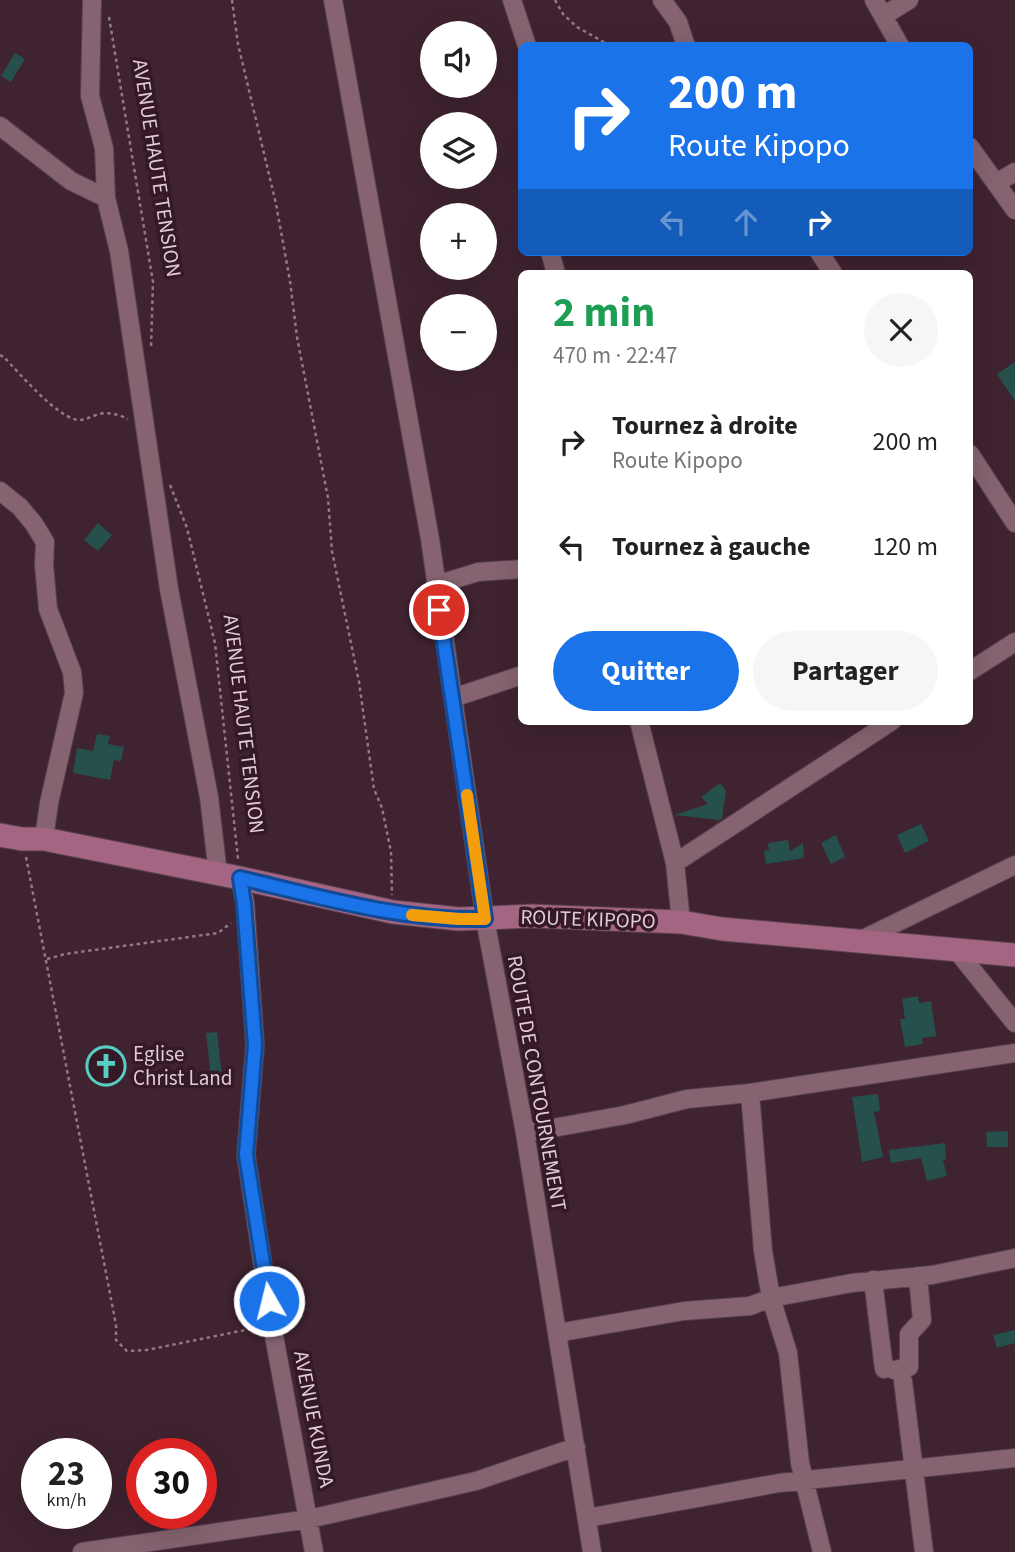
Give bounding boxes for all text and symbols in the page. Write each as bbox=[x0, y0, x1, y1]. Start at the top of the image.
map controls bbox=[420, 21, 497, 371]
button: sound bbox=[420, 21, 497, 98]
street label: AVENUE HAUTE TENSION bbox=[125, 57, 189, 279]
text: 200 m bbox=[668, 58, 797, 128]
icon: right bbox=[553, 70, 644, 161]
button: layers bbox=[420, 112, 497, 189]
text: Route Kipopo bbox=[668, 123, 850, 169]
button: + bbox=[420, 203, 497, 280]
icon: left bbox=[654, 203, 692, 241]
icon: ahead bbox=[727, 203, 765, 241]
icon: right bbox=[800, 203, 838, 241]
text: 2 min bbox=[553, 283, 655, 343]
button: close bbox=[864, 293, 938, 367]
button: − bbox=[420, 294, 497, 371]
text: 470 m · 22:47 bbox=[553, 339, 677, 372]
text: Tournez à droite bbox=[612, 407, 798, 444]
icon: right bbox=[553, 423, 591, 461]
text: 200 m bbox=[872, 423, 938, 460]
text: Route Kipopo bbox=[612, 444, 743, 477]
icon: left bbox=[553, 528, 591, 566]
text: Tournez à gauche bbox=[612, 528, 811, 565]
text: 120 m bbox=[872, 528, 938, 565]
pin bbox=[409, 580, 469, 640]
icon: arrive bbox=[420, 591, 458, 629]
street label: AVENUE HAUTE TENSION bbox=[216, 613, 272, 835]
button: Quitter bbox=[553, 631, 739, 711]
button: Partager bbox=[753, 631, 938, 711]
street label: ROUTE KIPOPO bbox=[520, 902, 656, 936]
street label: ROUTE DE CONTOURNEMENT bbox=[500, 953, 574, 1213]
place label: Eglise Christ Land bbox=[133, 1039, 232, 1093]
church icon: Eglise Christ Land bbox=[85, 1045, 127, 1087]
position arrow bbox=[232, 1264, 306, 1338]
street label: AVENUE KUNDA bbox=[286, 1348, 342, 1490]
speed limit sign: 30 bbox=[126, 1438, 217, 1529]
text: 23 bbox=[48, 1449, 85, 1499]
text: km/h bbox=[47, 1488, 86, 1513]

